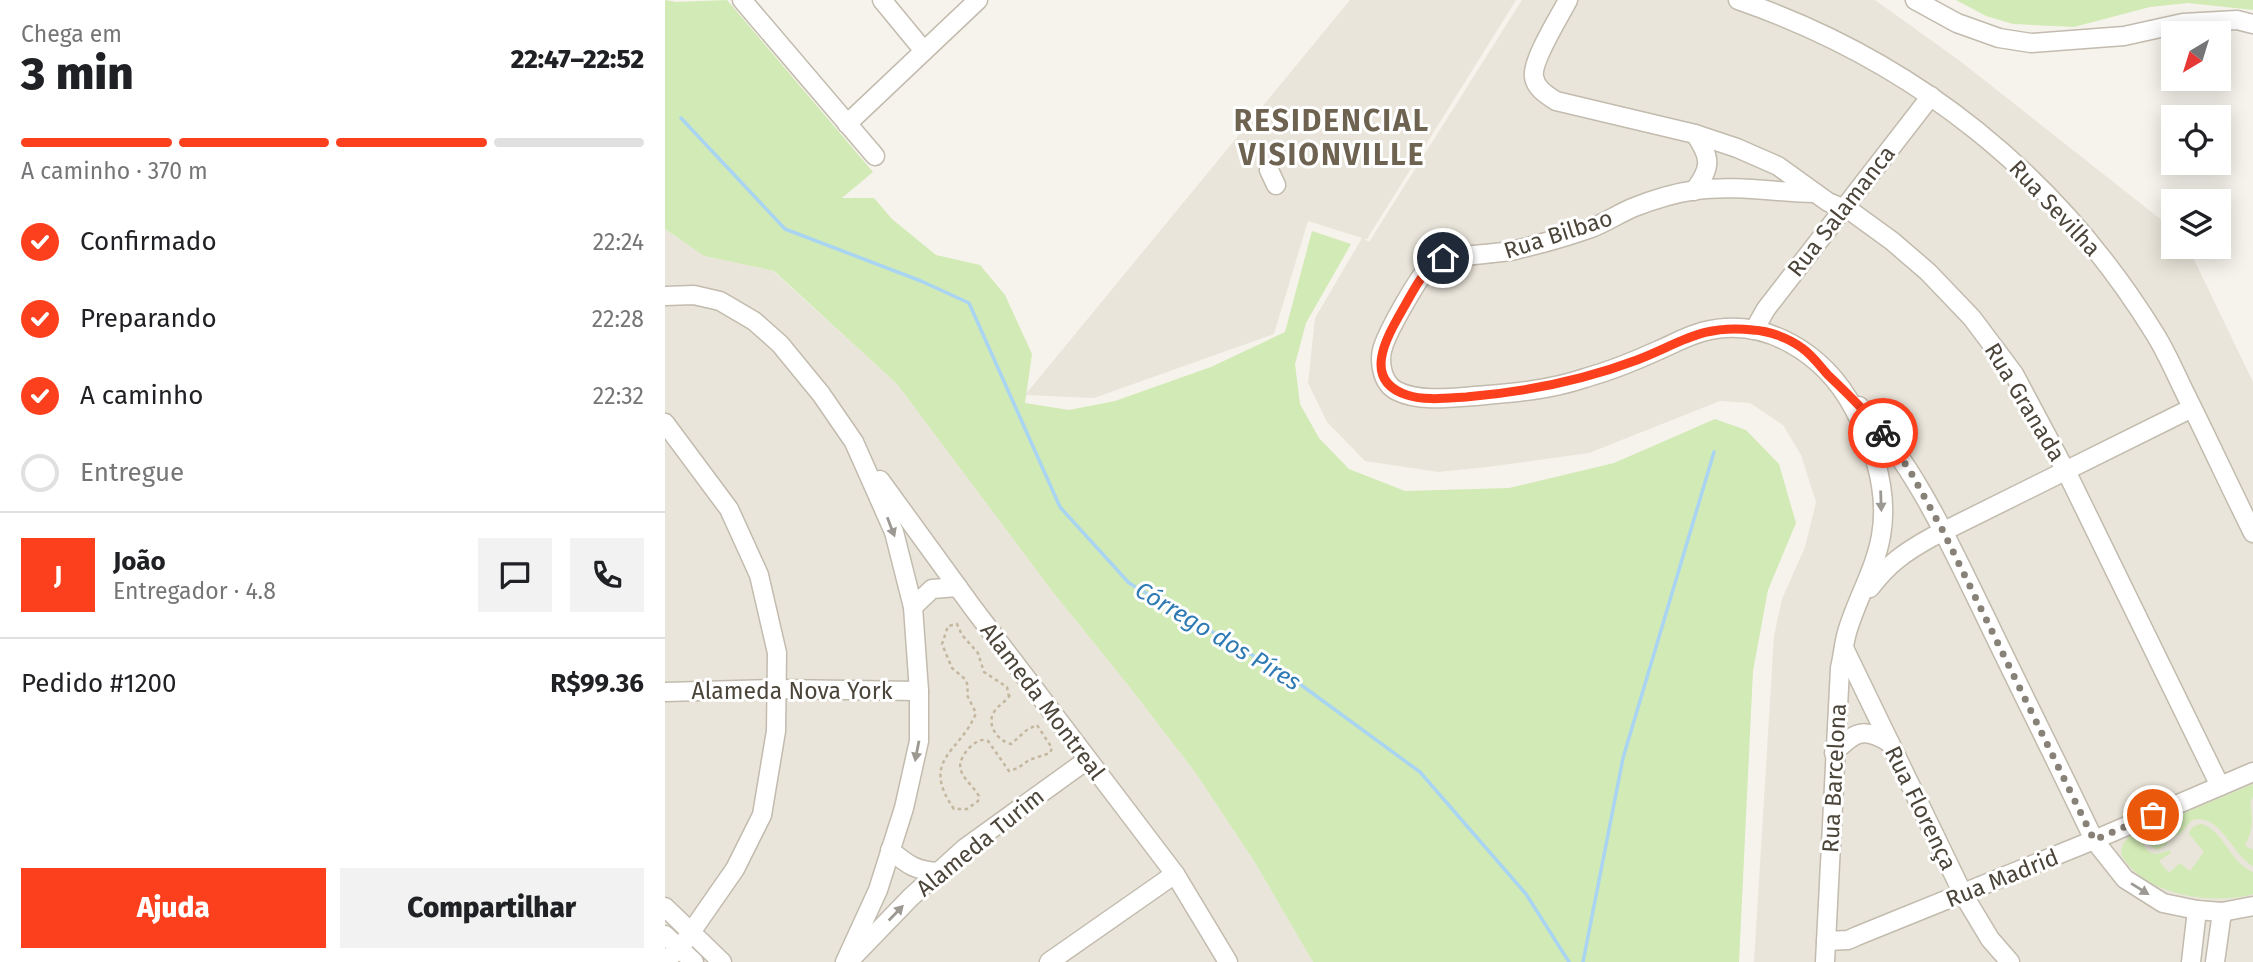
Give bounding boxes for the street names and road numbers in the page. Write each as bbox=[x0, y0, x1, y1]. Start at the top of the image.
street label: Rua Salamanca bbox=[1781, 140, 1901, 282]
street label: Rua Sevilha bbox=[2003, 154, 2107, 262]
street label: Rua Bilbao bbox=[1500, 203, 1616, 265]
street label: Rua Granada bbox=[1979, 338, 2071, 466]
street label: Alameda Montreal bbox=[975, 617, 1111, 785]
street label: Alameda Nova York bbox=[692, 677, 893, 705]
street label: Rua Barcelona bbox=[1816, 703, 1852, 853]
street label: Rua Florença bbox=[1879, 741, 1963, 875]
street label: Alameda Turim bbox=[910, 782, 1050, 902]
street label: Rua Madrid bbox=[1942, 843, 2062, 913]

